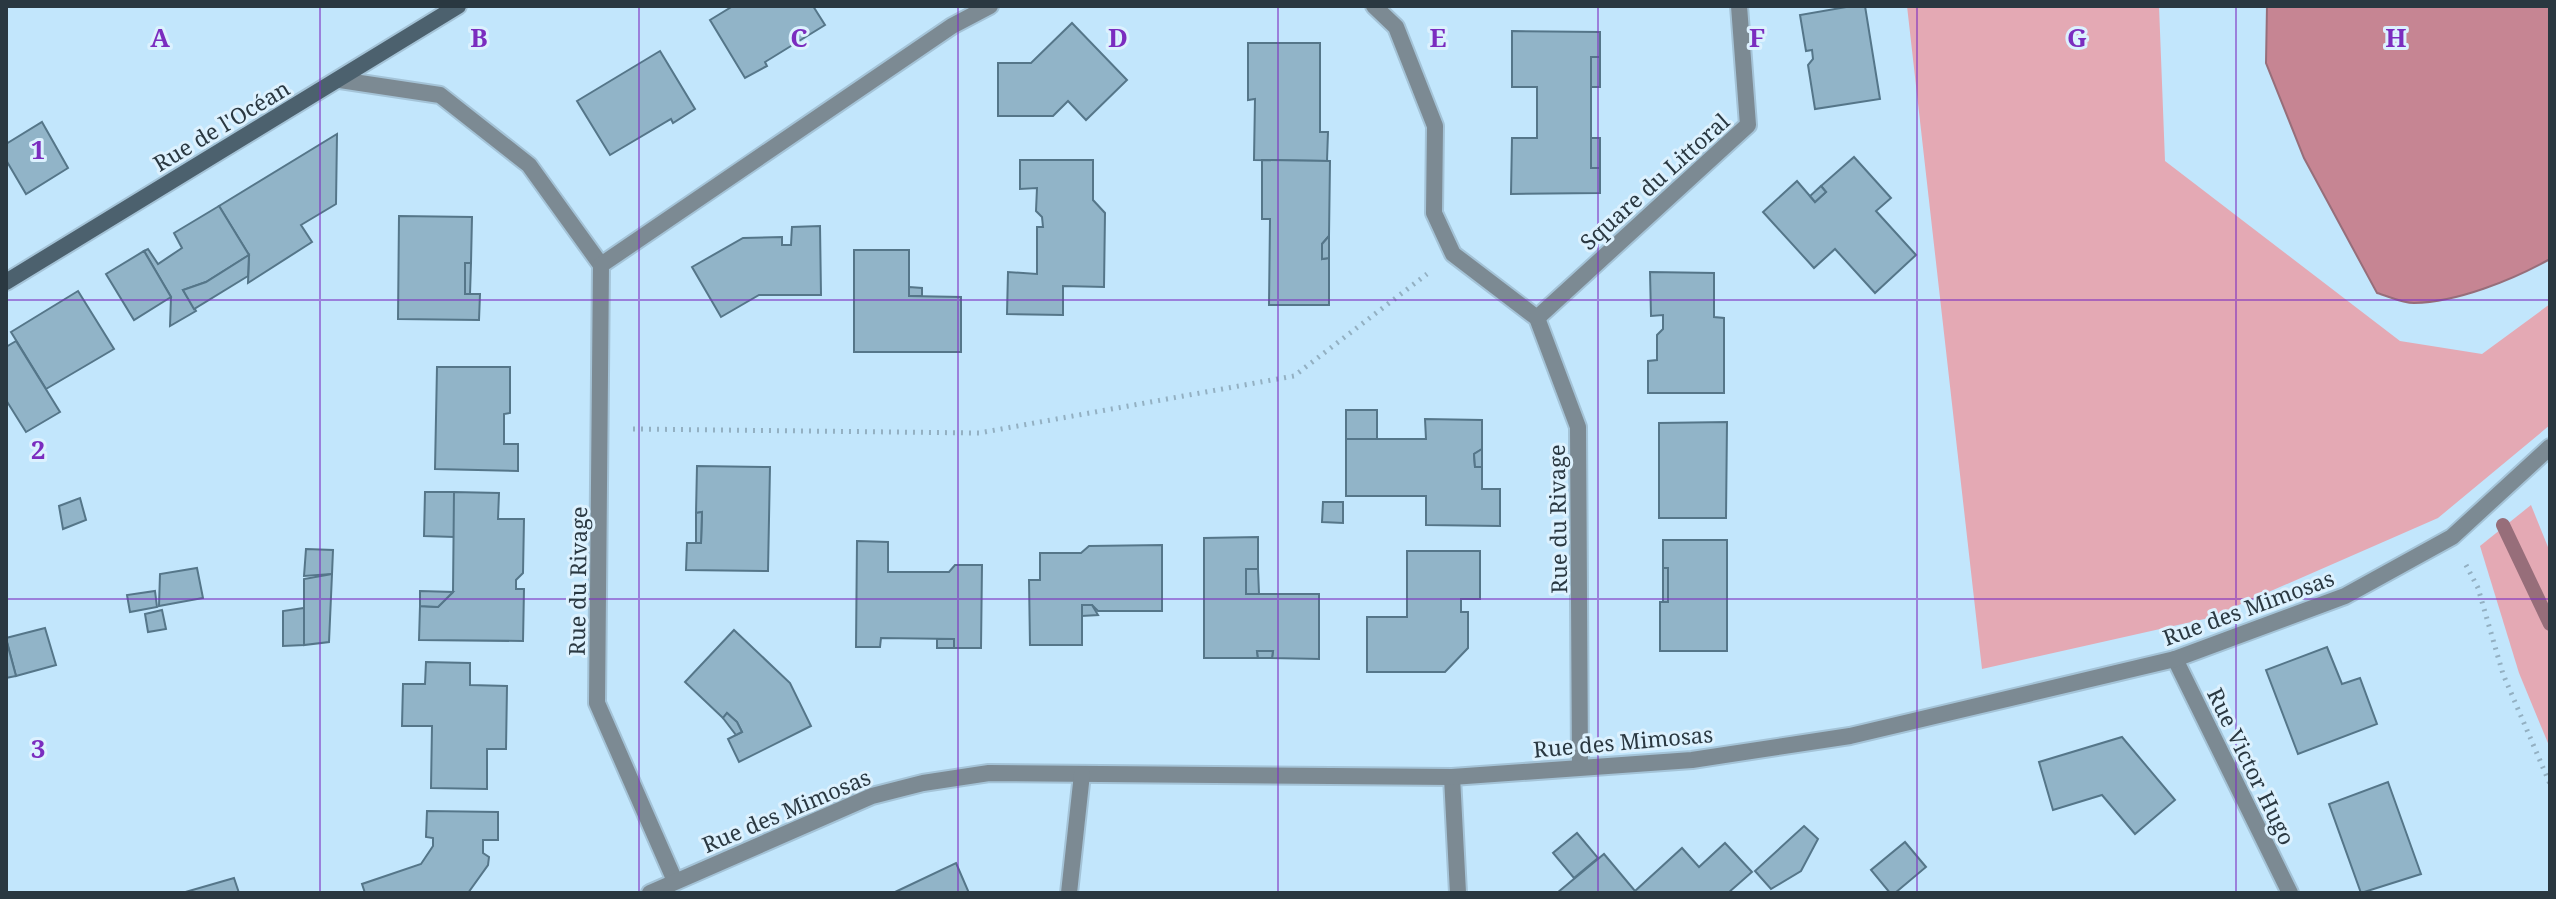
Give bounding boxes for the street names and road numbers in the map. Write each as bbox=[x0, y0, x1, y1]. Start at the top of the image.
street label: Rue de l'Océan bbox=[147, 72, 295, 178]
street label: Square du Littoral bbox=[1573, 106, 1735, 256]
street label: Rue du Rivage bbox=[1541, 444, 1573, 594]
street label: Rue du Rivage bbox=[561, 506, 593, 656]
street label: Rue des Mimosas bbox=[2158, 562, 2338, 652]
street label: Rue Victor Hugo bbox=[2201, 683, 2303, 849]
street label: Rue des Mimosas bbox=[1532, 718, 1714, 764]
street label: Rue des Mimosas bbox=[697, 761, 875, 859]

